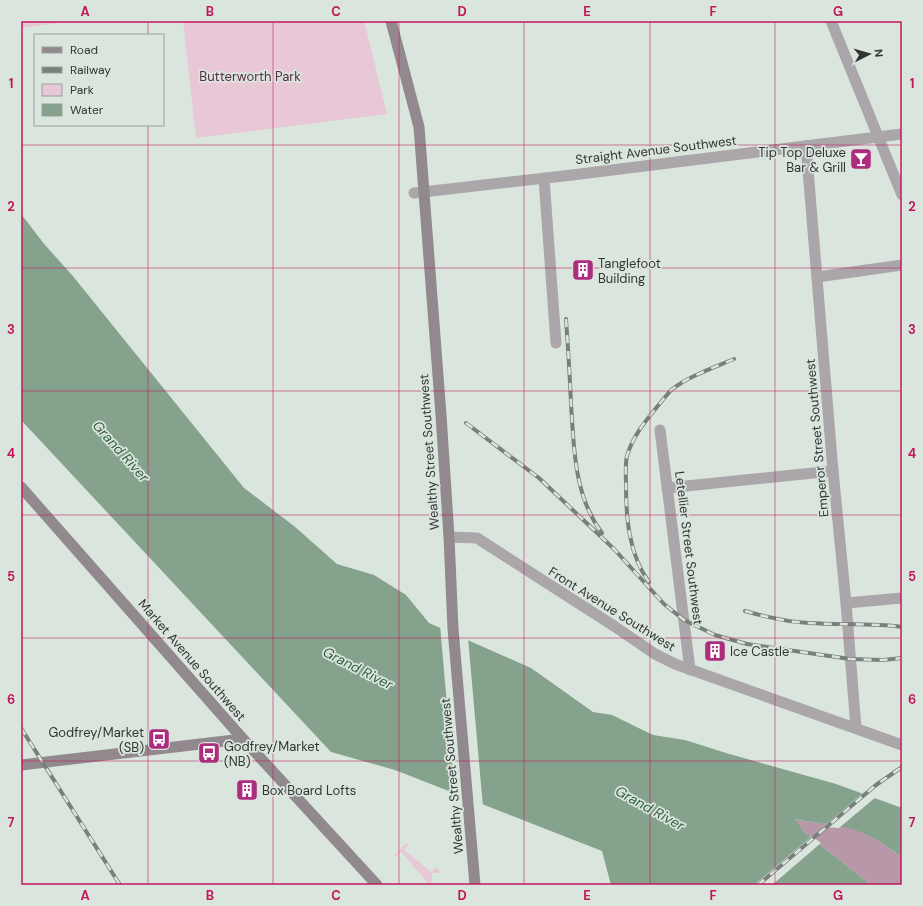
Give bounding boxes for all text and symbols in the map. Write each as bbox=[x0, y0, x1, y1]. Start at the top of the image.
text: A bbox=[80, 3, 90, 20]
text: B bbox=[206, 3, 214, 20]
text: C bbox=[331, 3, 341, 20]
text: D bbox=[457, 3, 467, 20]
text: E bbox=[583, 3, 591, 20]
text: F bbox=[709, 3, 717, 20]
text: G bbox=[833, 3, 843, 20]
legend bbox=[34, 34, 164, 126]
north arrow bbox=[849, 34, 889, 74]
text: Road bbox=[70, 42, 98, 58]
text: N bbox=[872, 48, 886, 58]
text: Railway bbox=[70, 62, 111, 78]
park label: Butterworth Park bbox=[199, 68, 301, 85]
text: 1 bbox=[9, 75, 13, 92]
text: 1 bbox=[910, 75, 914, 92]
text: Park bbox=[70, 82, 94, 98]
text: Water bbox=[70, 102, 104, 118]
street label: Straight Avenue Southwest bbox=[574, 132, 738, 168]
place label: Tip Top Deluxe Bar & Grill bbox=[758, 144, 846, 176]
bar icon: Tip Top Deluxe Bar & Grill bbox=[848, 146, 874, 172]
text: 2 bbox=[7, 198, 15, 215]
text: 2 bbox=[908, 198, 916, 215]
place label: Tanglefoot Building bbox=[598, 255, 661, 287]
building icon: Tanglefoot Building bbox=[570, 257, 596, 283]
text: 3 bbox=[7, 321, 15, 338]
text: 3 bbox=[908, 321, 916, 338]
street label: Emperor Street Southwest bbox=[802, 358, 832, 518]
street label: Wealthy Street Southwest bbox=[415, 373, 443, 531]
water label: Grand River bbox=[89, 417, 154, 486]
text: 4 bbox=[7, 445, 15, 462]
text: 4 bbox=[908, 445, 916, 462]
street label: Letellier Street Southwest bbox=[671, 470, 707, 626]
street label: Front Avenue Southwest bbox=[545, 563, 679, 655]
text: 5 bbox=[7, 568, 15, 585]
text: 5 bbox=[908, 568, 916, 585]
street label: Market Avenue Southwest bbox=[134, 596, 250, 724]
building icon: Ice Castle bbox=[702, 638, 728, 664]
water label: Grand River bbox=[320, 643, 397, 694]
place label: Ice Castle bbox=[730, 643, 789, 660]
text: 6 bbox=[7, 691, 15, 708]
text: 6 bbox=[908, 691, 916, 708]
street label: Wealthy Street Southwest bbox=[437, 697, 467, 855]
place label: Godfrey/Market (SB) bbox=[48, 724, 144, 756]
bus stop icon: Godfrey/Market (SB) bbox=[146, 726, 172, 752]
place label: Godfrey/Market (NB) bbox=[224, 738, 320, 770]
bus stop icon: Godfrey/Market (NB) bbox=[196, 740, 222, 766]
building icon: Box Board Lofts bbox=[234, 777, 260, 803]
place label: Box Board Lofts bbox=[262, 782, 356, 799]
water label: Grand River bbox=[612, 782, 689, 835]
text: 7 bbox=[8, 814, 15, 831]
text: 7 bbox=[909, 814, 916, 831]
text: A bbox=[80, 887, 90, 904]
text: B bbox=[206, 887, 214, 904]
text: C bbox=[331, 887, 341, 904]
text: D bbox=[457, 887, 467, 904]
text: E bbox=[583, 887, 591, 904]
text: F bbox=[709, 887, 717, 904]
text: G bbox=[833, 887, 843, 904]

